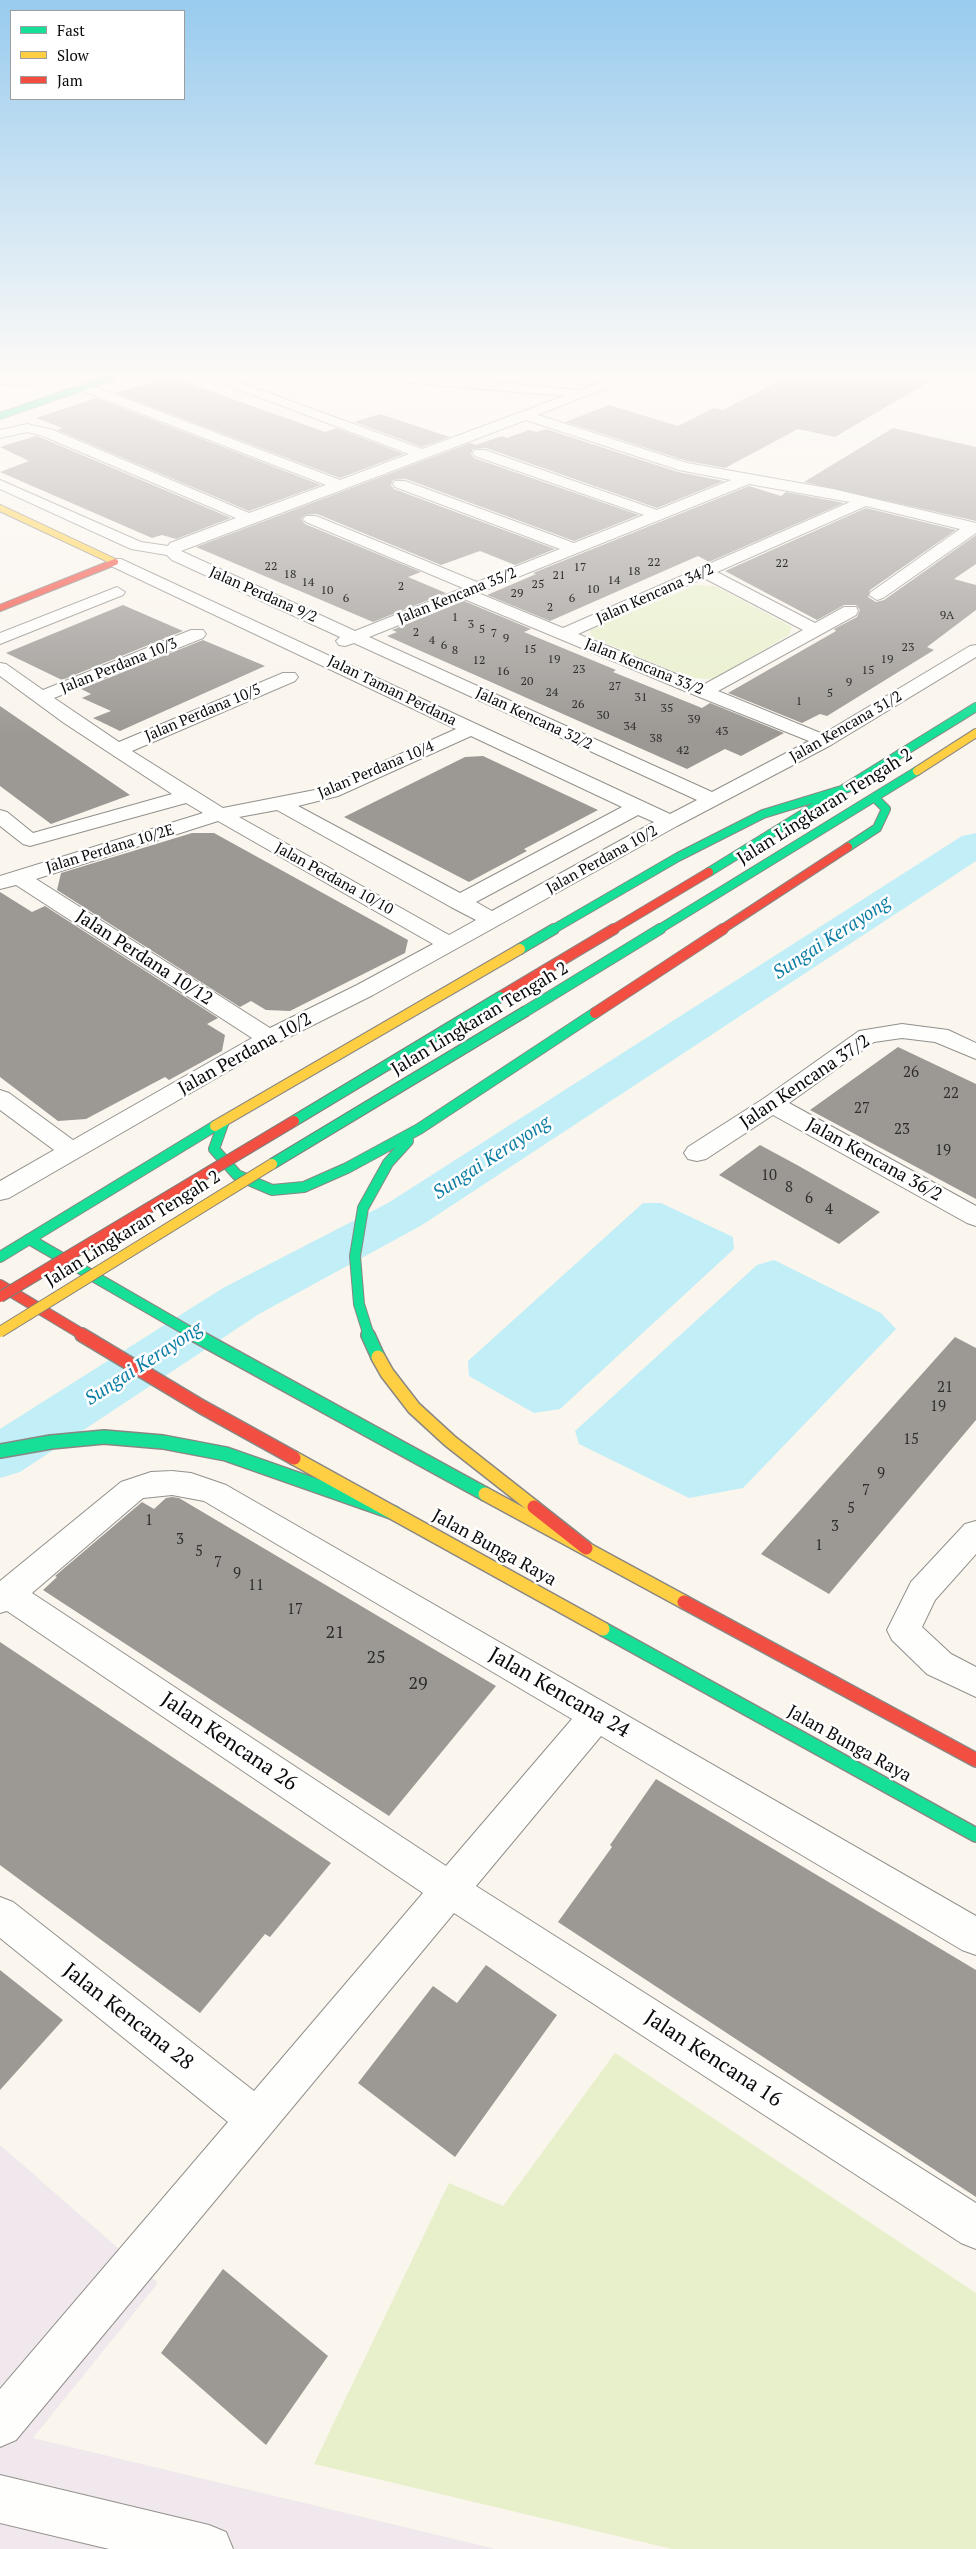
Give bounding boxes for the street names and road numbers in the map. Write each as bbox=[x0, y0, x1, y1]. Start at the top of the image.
street label: Jalan Kencana 34/2 bbox=[594, 560, 716, 628]
street label: Jalan Perdana 9/2 bbox=[206, 563, 320, 627]
street label: Jalan Kencana 35/2 bbox=[395, 564, 519, 628]
street label: Jalan Perdana 10/3 bbox=[58, 634, 180, 698]
street label: Jalan Kencana 33/2 bbox=[582, 635, 706, 699]
street label: Jalan Taman Perdana bbox=[325, 652, 459, 730]
street label: Jalan Perdana 10/5 bbox=[142, 680, 264, 746]
street label: Jalan Kencana 32/2 bbox=[473, 684, 595, 754]
street label: Jalan Kencana 31/2 bbox=[787, 688, 905, 766]
street label: Jalan Perdana 10/4 bbox=[315, 737, 437, 803]
street label: Jalan Lingkaran Tengah 2 bbox=[733, 744, 917, 870]
street label: Jalan Perdana 10/2E bbox=[44, 821, 176, 877]
street label: Jalan Perdana 10/2 bbox=[543, 822, 661, 898]
street label: Jalan Perdana 10/10 bbox=[272, 839, 396, 919]
street label: Jalan Perdana 10/12 bbox=[72, 906, 216, 1010]
street label: Jalan Lingkaran Tengah 2 bbox=[388, 958, 572, 1080]
street label: Jalan Perdana 10/2 bbox=[175, 1008, 315, 1100]
street label: Jalan Kencana 37/2 bbox=[736, 1031, 874, 1133]
street label: Jalan Kencana 36/2 bbox=[802, 1114, 946, 1206]
street label: Jalan Lingkaran Tengah 2 bbox=[41, 1166, 225, 1292]
street label: Jalan Bunga Raya bbox=[428, 1505, 560, 1591]
street label: Jalan Kencana 24 bbox=[484, 1642, 634, 1744]
street label: Jalan Kencana 26 bbox=[156, 1687, 302, 1797]
street label: Jalan Bunga Raya bbox=[783, 1701, 915, 1787]
street label: Jalan Kencana 28 bbox=[58, 1958, 198, 2076]
street label: Jalan Kencana 16 bbox=[640, 2005, 786, 2113]

